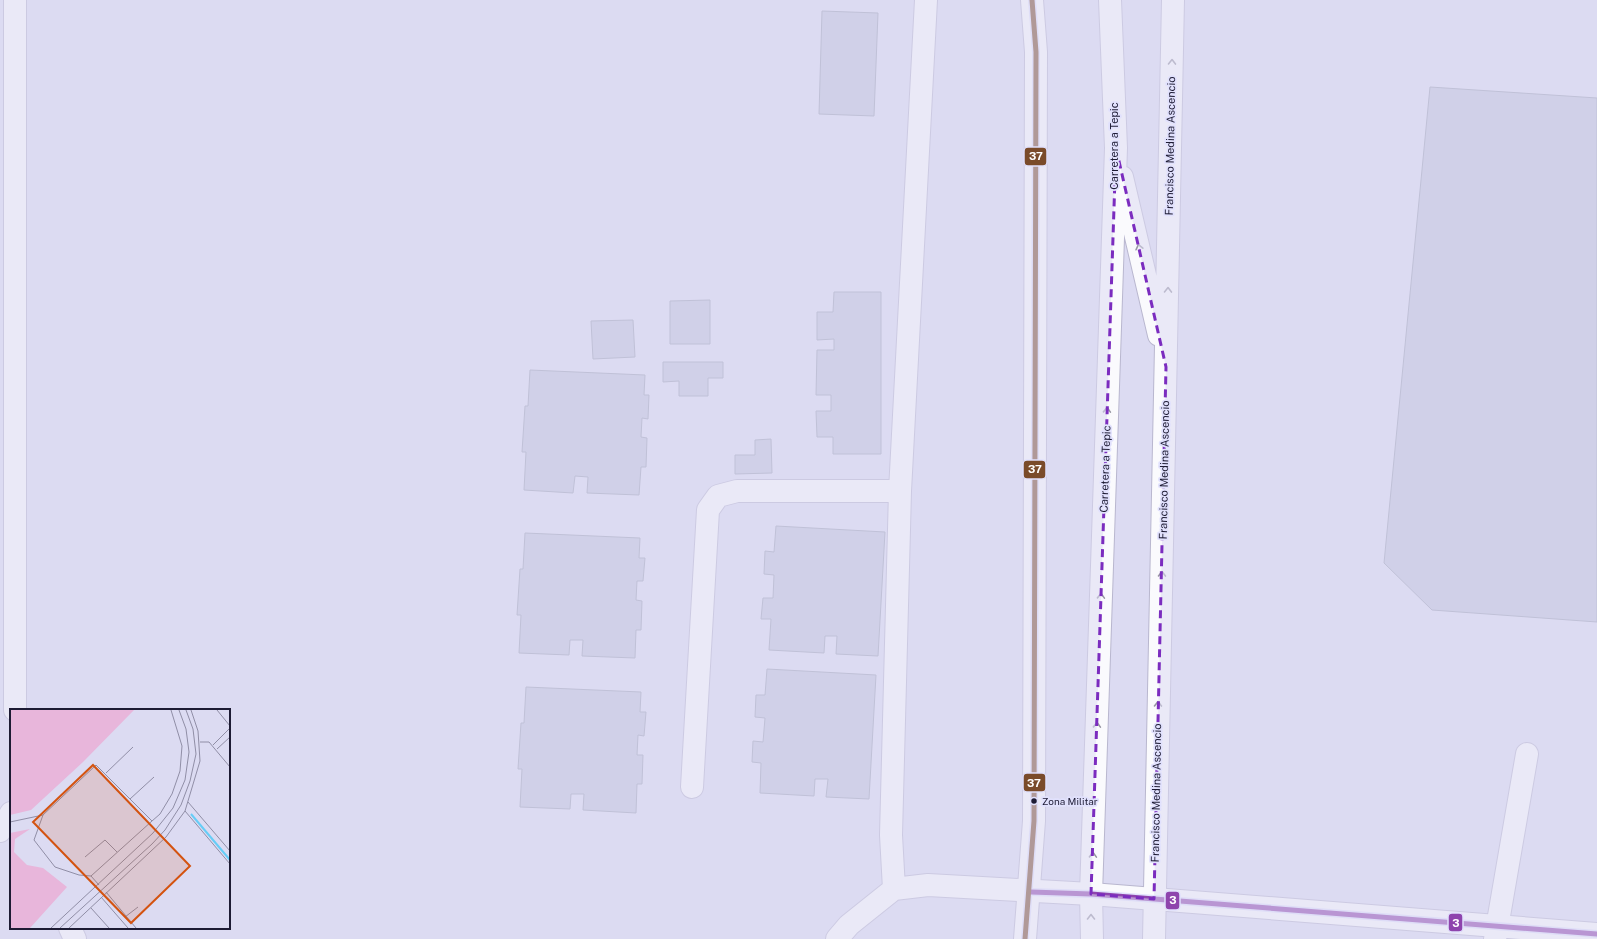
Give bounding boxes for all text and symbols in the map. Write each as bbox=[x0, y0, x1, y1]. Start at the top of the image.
one-way arrow bbox=[1168, 59, 1176, 65]
street label: Francisco Medina Ascencio bbox=[1163, 76, 1177, 216]
street label: Carretera a Tepic bbox=[1108, 102, 1120, 190]
line badge: 37 bbox=[1024, 147, 1047, 166]
text: 37 bbox=[1029, 150, 1043, 162]
one-way arrow bbox=[1135, 244, 1143, 251]
one-way arrow bbox=[1164, 287, 1172, 293]
street label: Francisco Medina Ascencio bbox=[1157, 400, 1171, 540]
one-way arrow bbox=[1103, 407, 1111, 413]
street label: Carretera a Tepic bbox=[1097, 425, 1113, 513]
line badge: 37 bbox=[1023, 460, 1046, 479]
text: 37 bbox=[1028, 463, 1042, 475]
one-way arrow bbox=[1157, 571, 1166, 577]
one-way arrow bbox=[1097, 593, 1105, 599]
one-way arrow bbox=[1154, 701, 1163, 707]
inset map bbox=[10, 709, 230, 929]
one-way arrow bbox=[1093, 722, 1101, 728]
street label: Francisco Medina Ascencio bbox=[1149, 723, 1163, 863]
line badge: 37 bbox=[1023, 773, 1046, 792]
text: 37 bbox=[1027, 777, 1041, 789]
place label: Zona Militar bbox=[1042, 795, 1098, 807]
marker: Zona Militar bbox=[1029, 796, 1039, 806]
one-way arrow bbox=[1088, 852, 1097, 858]
line badge: 3 bbox=[1165, 891, 1180, 910]
text: 3 bbox=[1169, 894, 1177, 906]
line badge: 3 bbox=[1448, 913, 1463, 932]
one-way arrow bbox=[1087, 914, 1095, 920]
text: 3 bbox=[1452, 917, 1460, 929]

